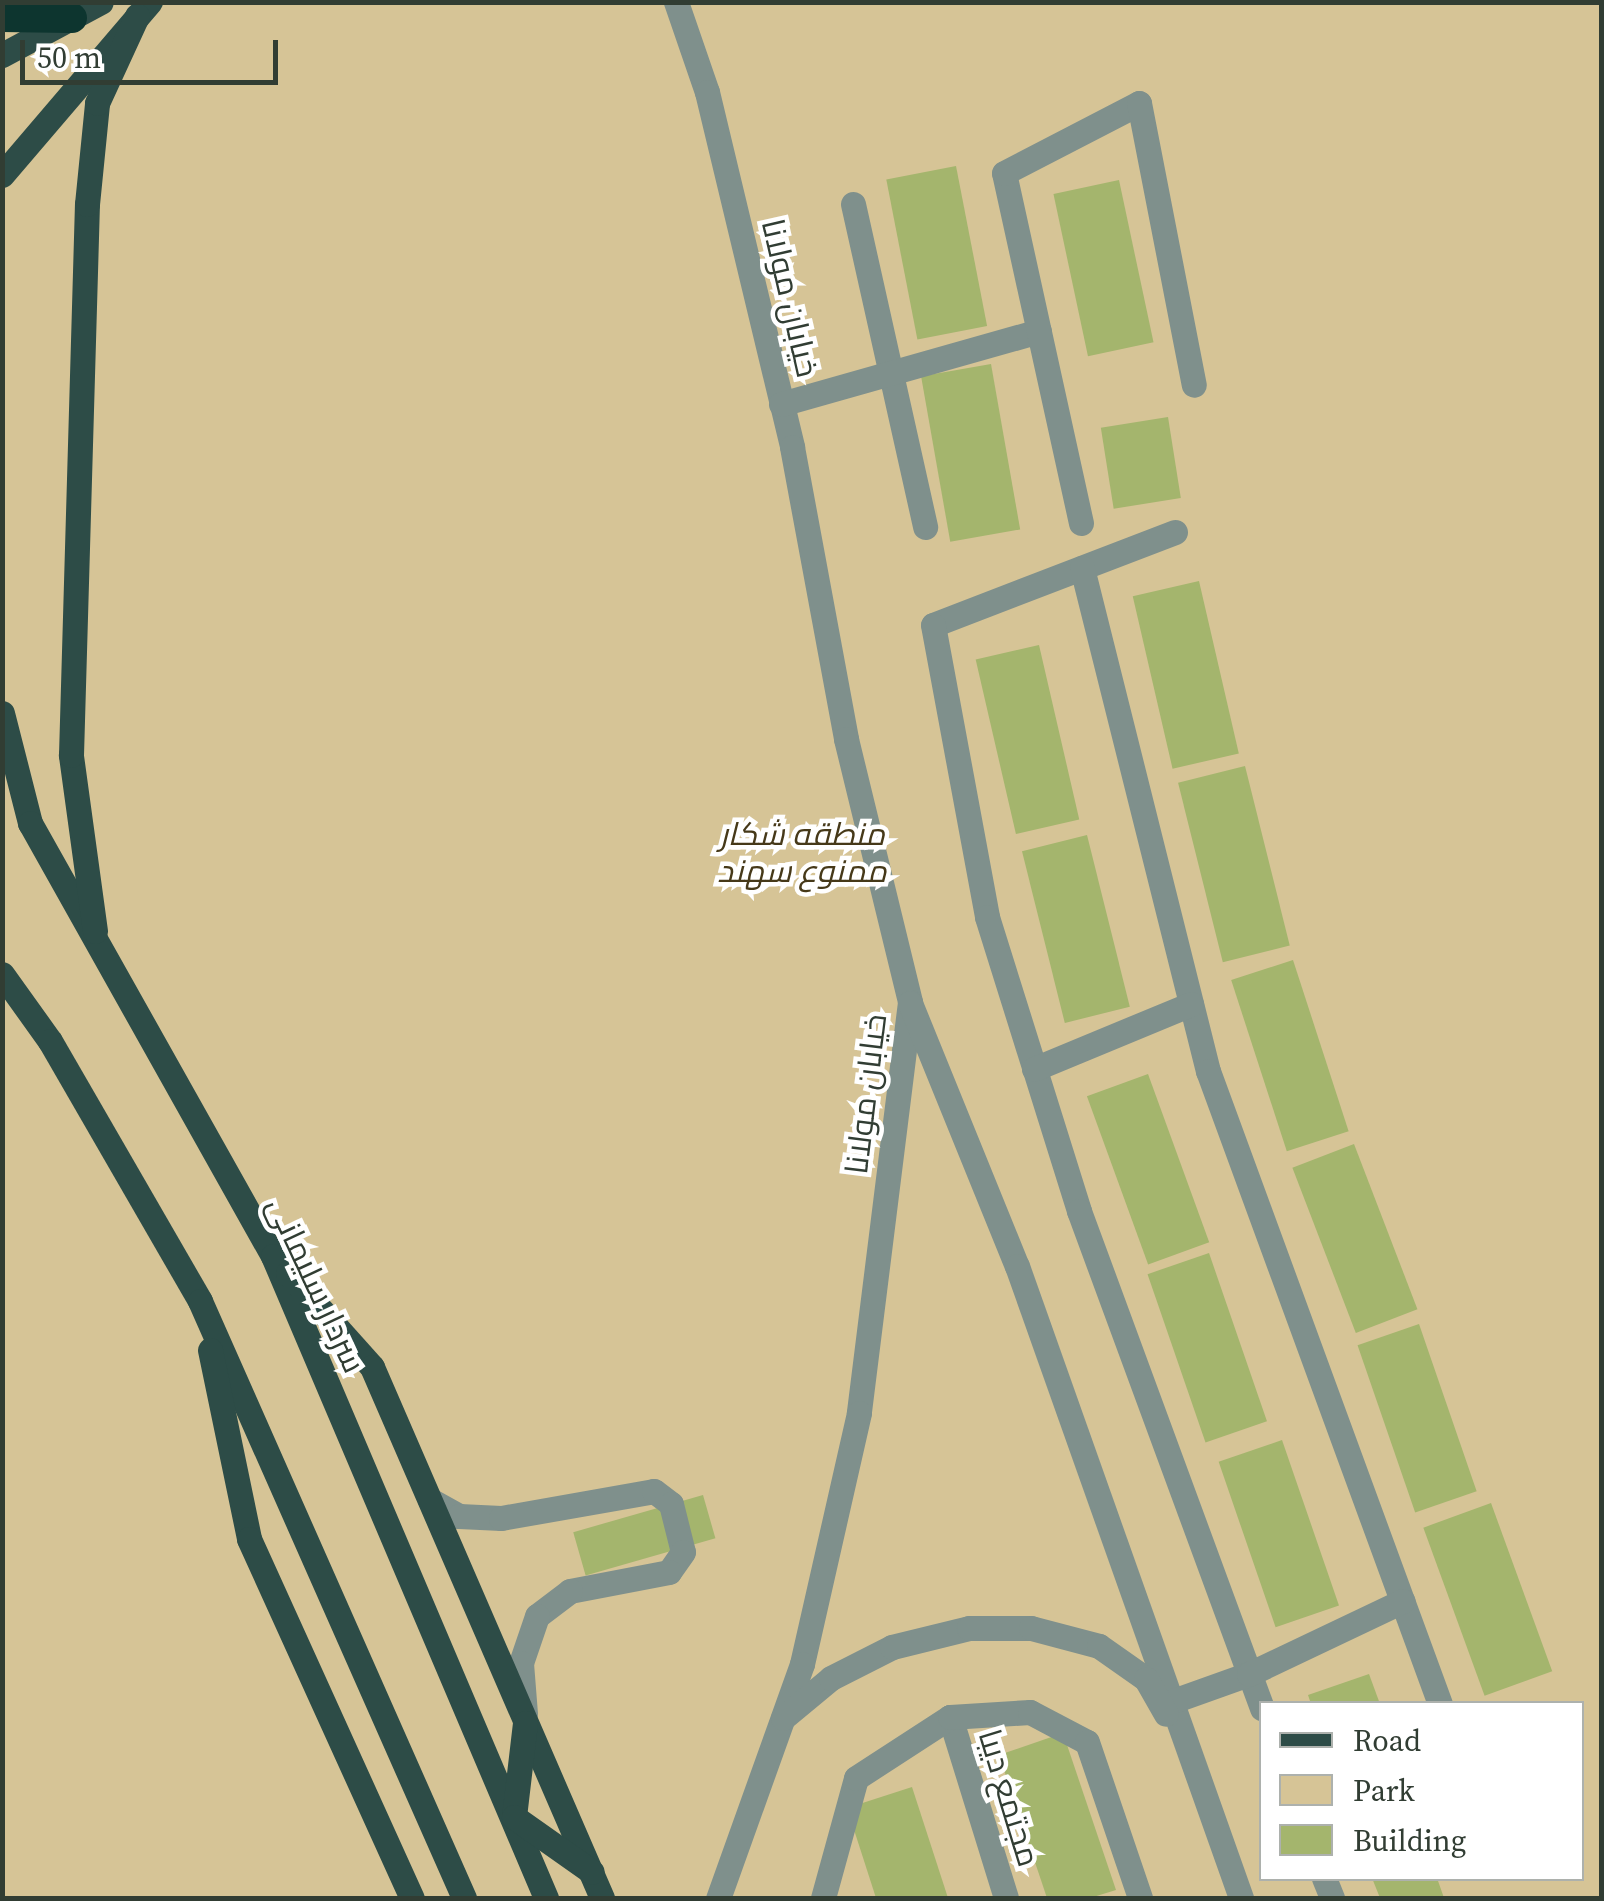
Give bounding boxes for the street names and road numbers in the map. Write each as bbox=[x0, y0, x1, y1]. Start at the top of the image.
street label: خیابان مولانا bbox=[753, 215, 827, 381]
street label: خیابان مولانا bbox=[837, 1012, 895, 1176]
street label: سردار سلیمانی bbox=[259, 1191, 373, 1379]
street label: مجتمع دیبا bbox=[970, 1725, 1048, 1871]

